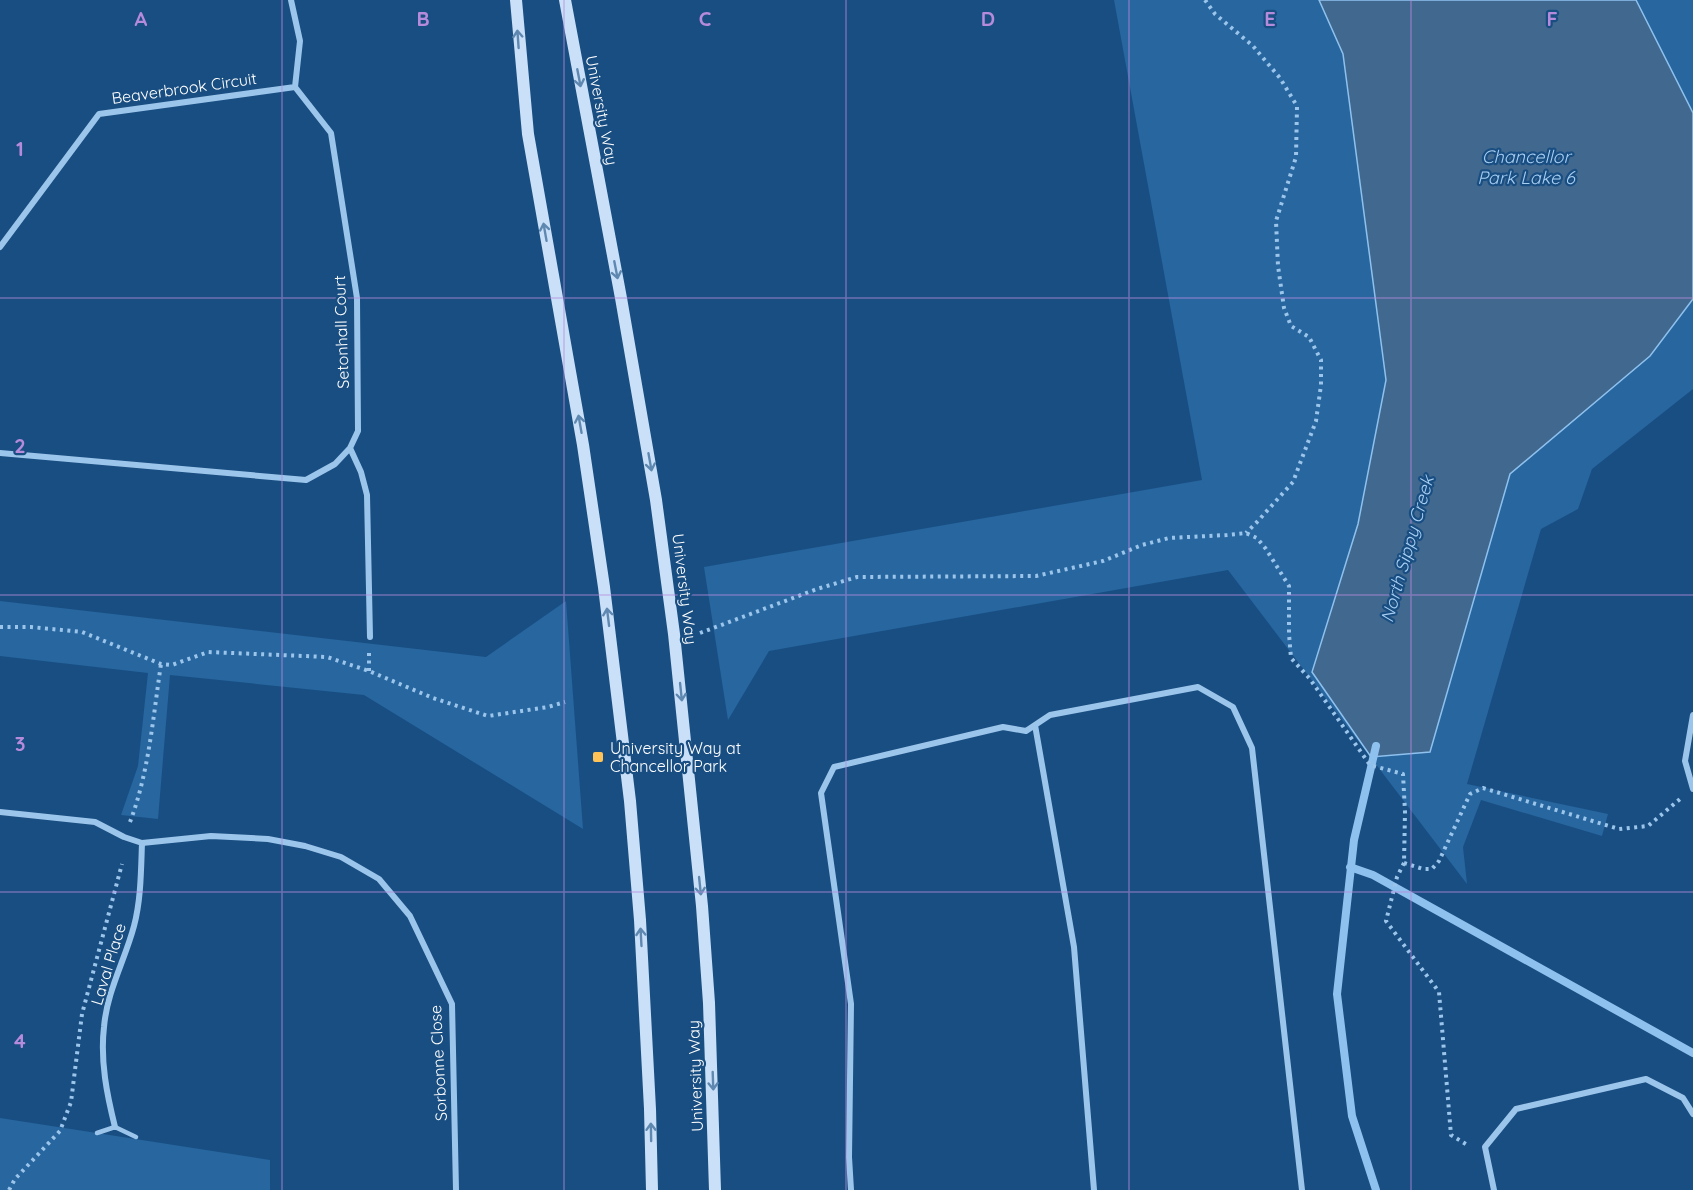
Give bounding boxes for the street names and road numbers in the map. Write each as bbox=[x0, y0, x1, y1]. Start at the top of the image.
street label: University Way bbox=[582, 53, 622, 167]
street label: Beaverbrook Circuit bbox=[110, 68, 258, 108]
street label: Setonhall Court bbox=[329, 275, 353, 389]
street label: University Way bbox=[668, 532, 702, 646]
street label: Laval Place bbox=[86, 921, 130, 1007]
street label: Sorbonne Close bbox=[425, 1004, 451, 1122]
street label: University Way bbox=[683, 1020, 707, 1132]

